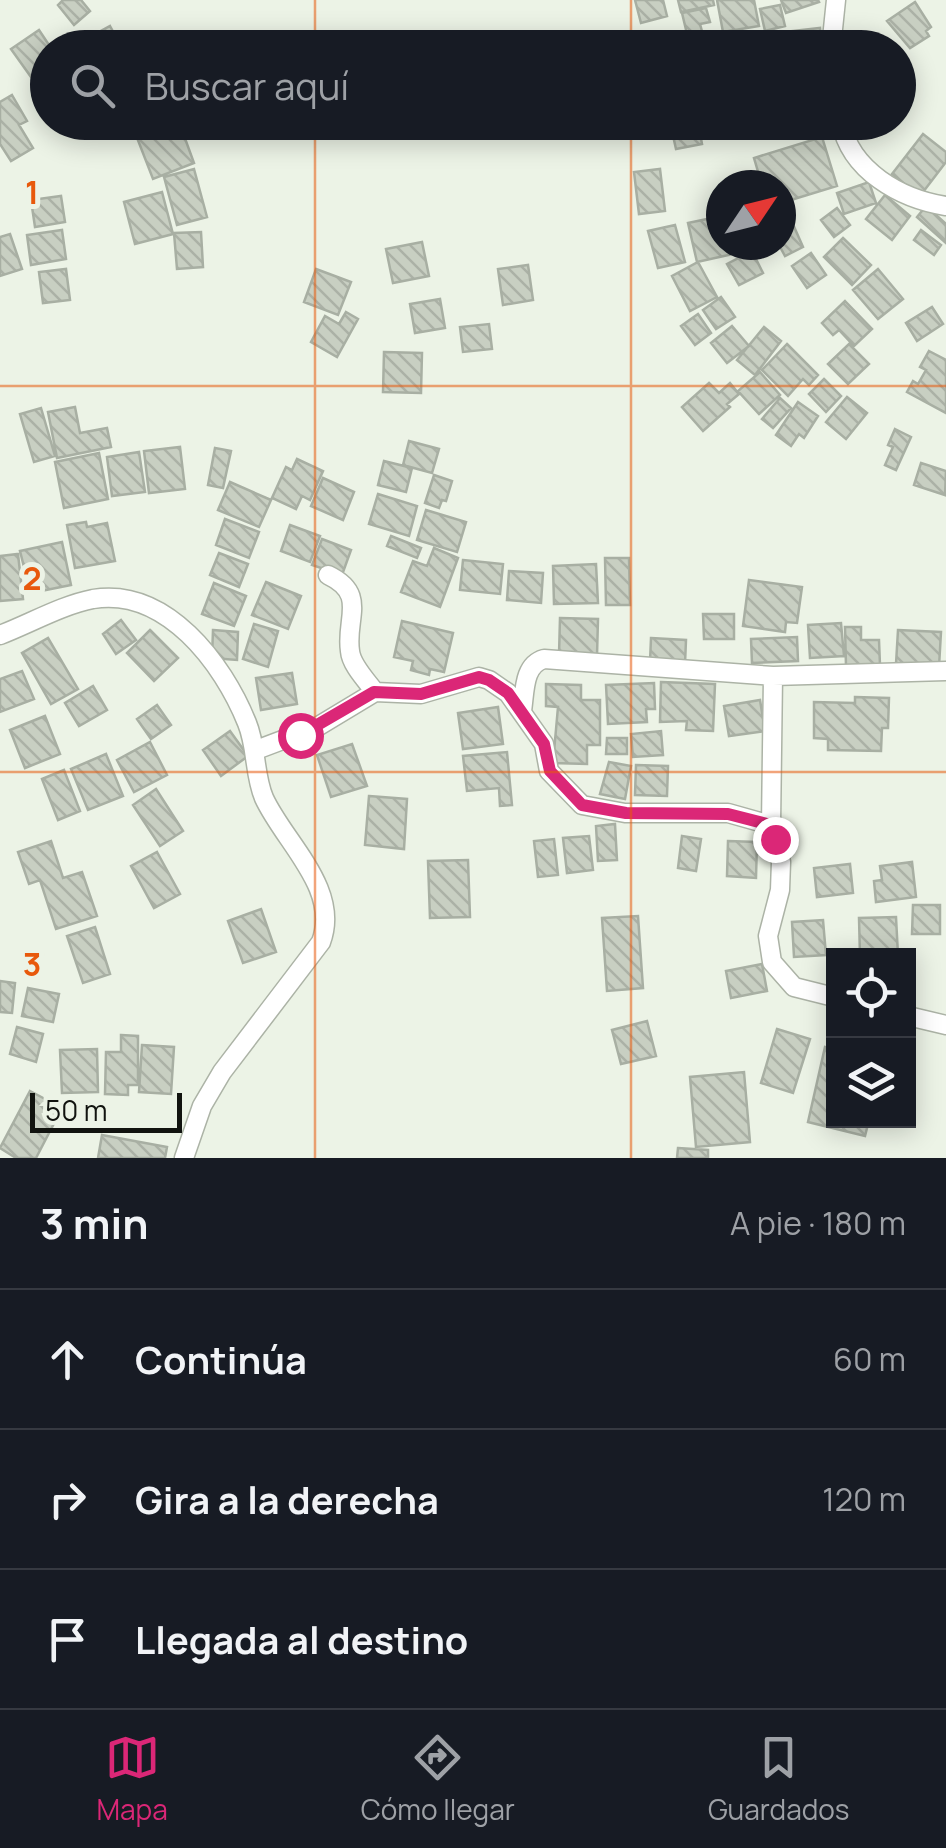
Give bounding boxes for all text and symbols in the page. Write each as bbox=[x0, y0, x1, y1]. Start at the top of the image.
search box bbox=[30, 30, 916, 140]
icon: search bbox=[65, 58, 120, 113]
text: Buscar aquí bbox=[145, 59, 349, 111]
text: 1 bbox=[25, 170, 39, 214]
north arrow bbox=[706, 170, 796, 260]
text: 2 bbox=[22, 556, 42, 600]
route start bbox=[278, 713, 324, 759]
route end bbox=[753, 817, 799, 863]
text: 3 bbox=[23, 942, 41, 986]
map controls bbox=[826, 948, 916, 1128]
button: locate bbox=[826, 948, 916, 1038]
button: layers bbox=[826, 1038, 916, 1128]
scale bar bbox=[30, 1088, 182, 1132]
text: 50 m bbox=[45, 1091, 108, 1129]
text: 3 min bbox=[40, 1194, 149, 1252]
text: A pie · 180 m bbox=[730, 1201, 906, 1245]
icon: ahead bbox=[40, 1332, 95, 1387]
text: Continúa bbox=[135, 1333, 307, 1385]
text: 60 m bbox=[833, 1337, 906, 1381]
icon: right bbox=[40, 1472, 95, 1527]
text: Gira a la derecha bbox=[135, 1473, 439, 1525]
text: 120 m bbox=[822, 1477, 906, 1521]
icon: arrive bbox=[40, 1612, 95, 1667]
text: Llegada al destino bbox=[135, 1613, 468, 1665]
tab: Mapa bbox=[97, 1730, 168, 1828]
tab: Cómo llegar bbox=[361, 1730, 515, 1828]
tab: Guardados bbox=[708, 1730, 849, 1828]

